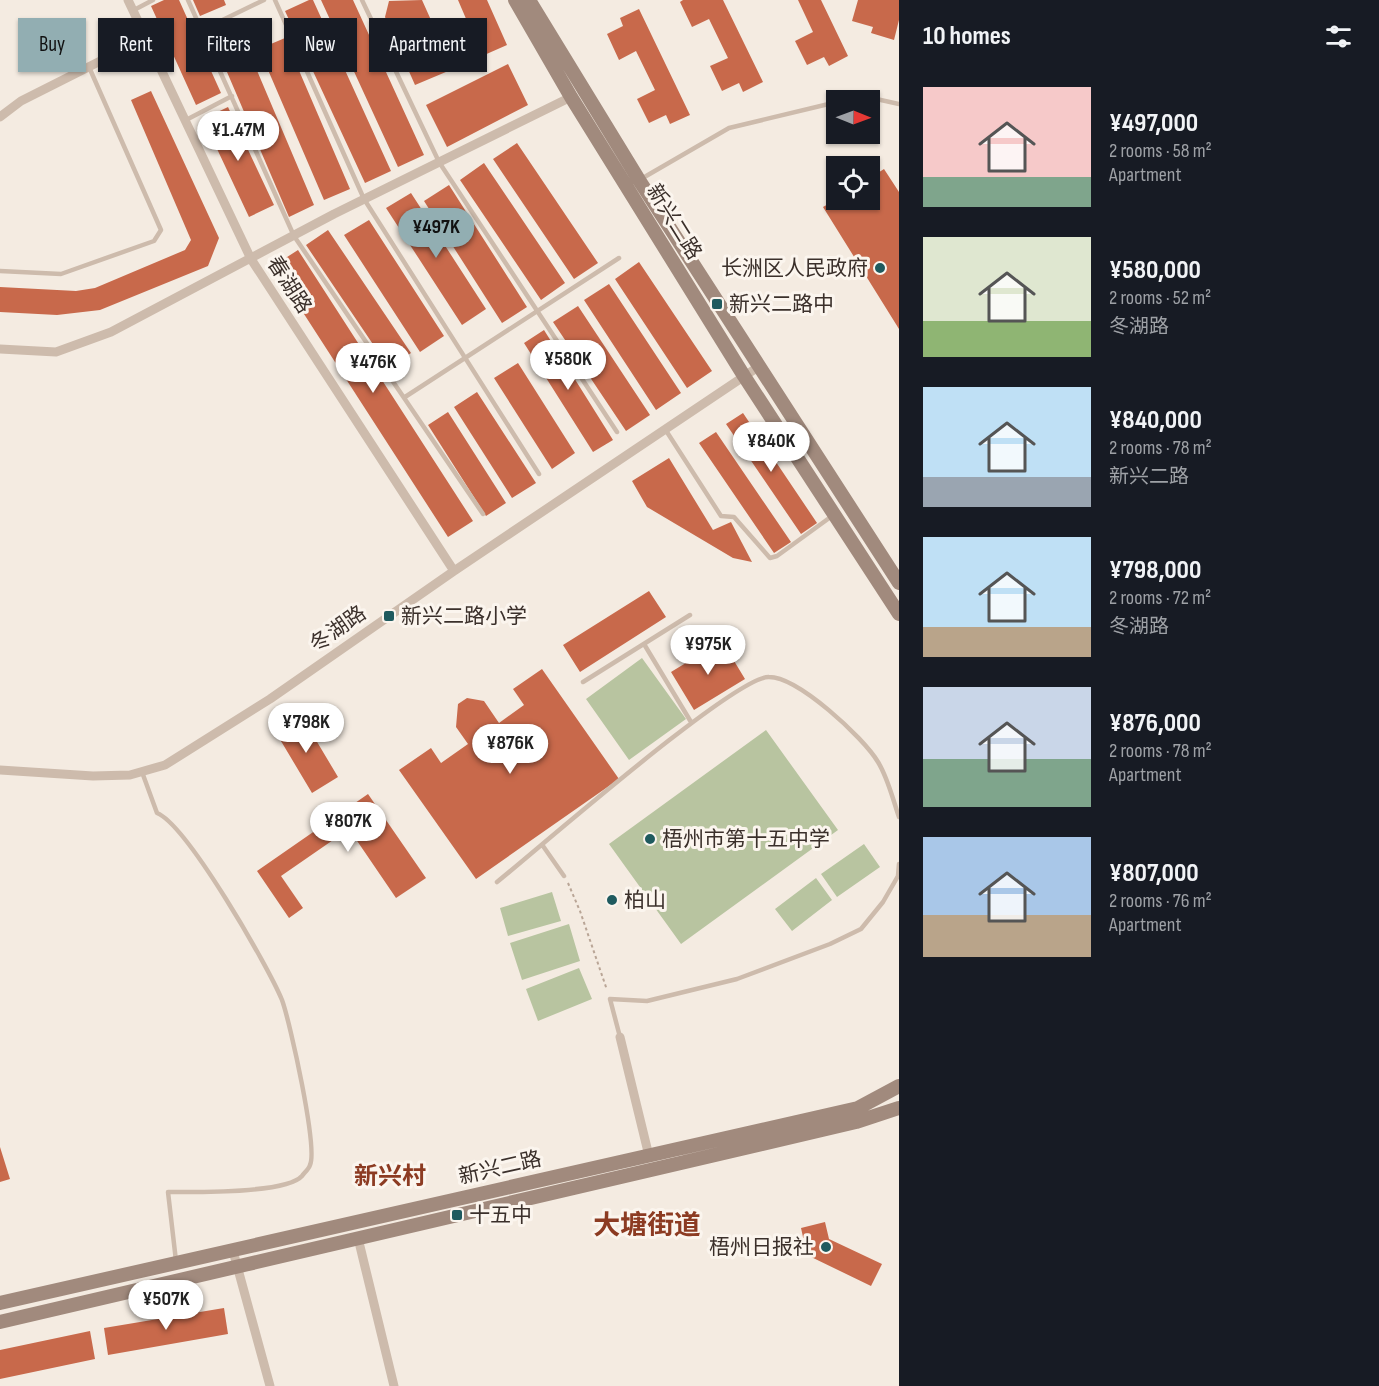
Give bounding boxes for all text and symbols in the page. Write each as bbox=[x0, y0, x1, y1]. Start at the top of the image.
chip: Buy bbox=[18, 18, 86, 72]
chip: Rent bbox=[98, 18, 174, 72]
chip: Filters bbox=[186, 18, 272, 72]
chip: New bbox=[284, 18, 357, 72]
chip: Apartment bbox=[369, 18, 487, 72]
icon: filters bbox=[1322, 20, 1355, 53]
text: 10 homes bbox=[923, 21, 1011, 52]
north arrow bbox=[826, 90, 880, 144]
map controls bbox=[826, 90, 880, 210]
text: ¥497,000 bbox=[1109, 108, 1198, 139]
pin: ¥1.47M bbox=[189, 111, 287, 162]
icon: home bbox=[971, 111, 1043, 183]
text: ¥1.47M bbox=[211, 118, 265, 142]
text: 2 rooms · 58 m² bbox=[1109, 139, 1212, 163]
button: locate bbox=[826, 156, 880, 210]
text: Apartment bbox=[1109, 163, 1182, 187]
street label: 新兴二路 bbox=[641, 180, 707, 264]
pin: ¥497K bbox=[394, 208, 478, 259]
text: ¥497K bbox=[412, 215, 460, 239]
street label: 春湖路 bbox=[261, 252, 317, 318]
text: ¥580,000 bbox=[1109, 255, 1201, 286]
place label: 长洲区人民政府 bbox=[721, 256, 868, 281]
marker: 长洲区人民政府 bbox=[873, 261, 887, 275]
icon: home bbox=[971, 261, 1043, 333]
text: 2 rooms · 52 m² bbox=[1109, 286, 1211, 310]
place label: 新兴二路中 bbox=[729, 292, 834, 317]
marker: 新兴二路中 bbox=[710, 297, 724, 311]
text: 冬湖路 bbox=[1109, 315, 1169, 339]
pin: ¥580K bbox=[526, 340, 610, 391]
pin: ¥476K bbox=[331, 343, 415, 394]
text: ¥580K bbox=[544, 347, 592, 371]
text: ¥476K bbox=[350, 350, 397, 374]
text: ¥840,000 bbox=[1109, 405, 1202, 436]
icon: home bbox=[971, 411, 1043, 483]
pin: ¥840K bbox=[729, 422, 813, 473]
text: ¥840K bbox=[747, 429, 795, 453]
text: 2 rooms · 78 m² bbox=[1109, 436, 1212, 460]
text: 新兴二路 bbox=[1109, 465, 1189, 489]
text: ¥798,000 bbox=[1109, 555, 1201, 586]
icon: home bbox=[971, 561, 1043, 633]
text: 2 rooms · 72 m² bbox=[1109, 586, 1211, 610]
street label: 冬湖路 bbox=[305, 601, 371, 657]
place label: 新兴二路小学 bbox=[401, 604, 527, 629]
marker: 新兴二路小学 bbox=[382, 609, 396, 623]
text: 冬湖路 bbox=[1109, 615, 1169, 639]
pin: ¥975K bbox=[666, 625, 750, 676]
text: ¥975K bbox=[684, 632, 732, 656]
pin: ¥798K bbox=[264, 703, 348, 754]
text: ¥876,000 bbox=[1109, 708, 1201, 739]
text: ¥798K bbox=[282, 710, 330, 734]
icon: home bbox=[971, 711, 1043, 783]
pin: ¥876K bbox=[468, 724, 552, 775]
text: ¥876K bbox=[486, 731, 534, 755]
text: 2 rooms · 78 m² bbox=[1109, 739, 1212, 763]
text: Apartment bbox=[1109, 763, 1182, 787]
pin: ¥807K bbox=[306, 802, 390, 853]
text: ¥807K bbox=[324, 809, 372, 833]
place label: 梧州市第十五中学 bbox=[662, 827, 830, 852]
marker: 梧州市第十五中学 bbox=[643, 832, 657, 846]
text: ¥807,000 bbox=[1109, 858, 1199, 889]
icon: home bbox=[971, 861, 1043, 933]
place label: 柏山 bbox=[624, 888, 666, 913]
text: 2 rooms · 76 m² bbox=[1109, 889, 1212, 913]
marker: 柏山 bbox=[605, 893, 619, 907]
text: Apartment bbox=[1109, 913, 1182, 937]
street label: 新兴二路 bbox=[456, 1146, 544, 1190]
district label: 新兴村 bbox=[354, 1162, 426, 1191]
place label: 十五中 bbox=[469, 1203, 532, 1228]
marker: 十五中 bbox=[450, 1208, 464, 1222]
district label: 大塘街道 bbox=[593, 1210, 701, 1242]
place label: 梧州日报社 bbox=[709, 1235, 814, 1260]
marker: 梧州日报社 bbox=[819, 1240, 833, 1254]
pin: ¥507K bbox=[124, 1280, 208, 1331]
text: ¥507K bbox=[142, 1287, 190, 1311]

